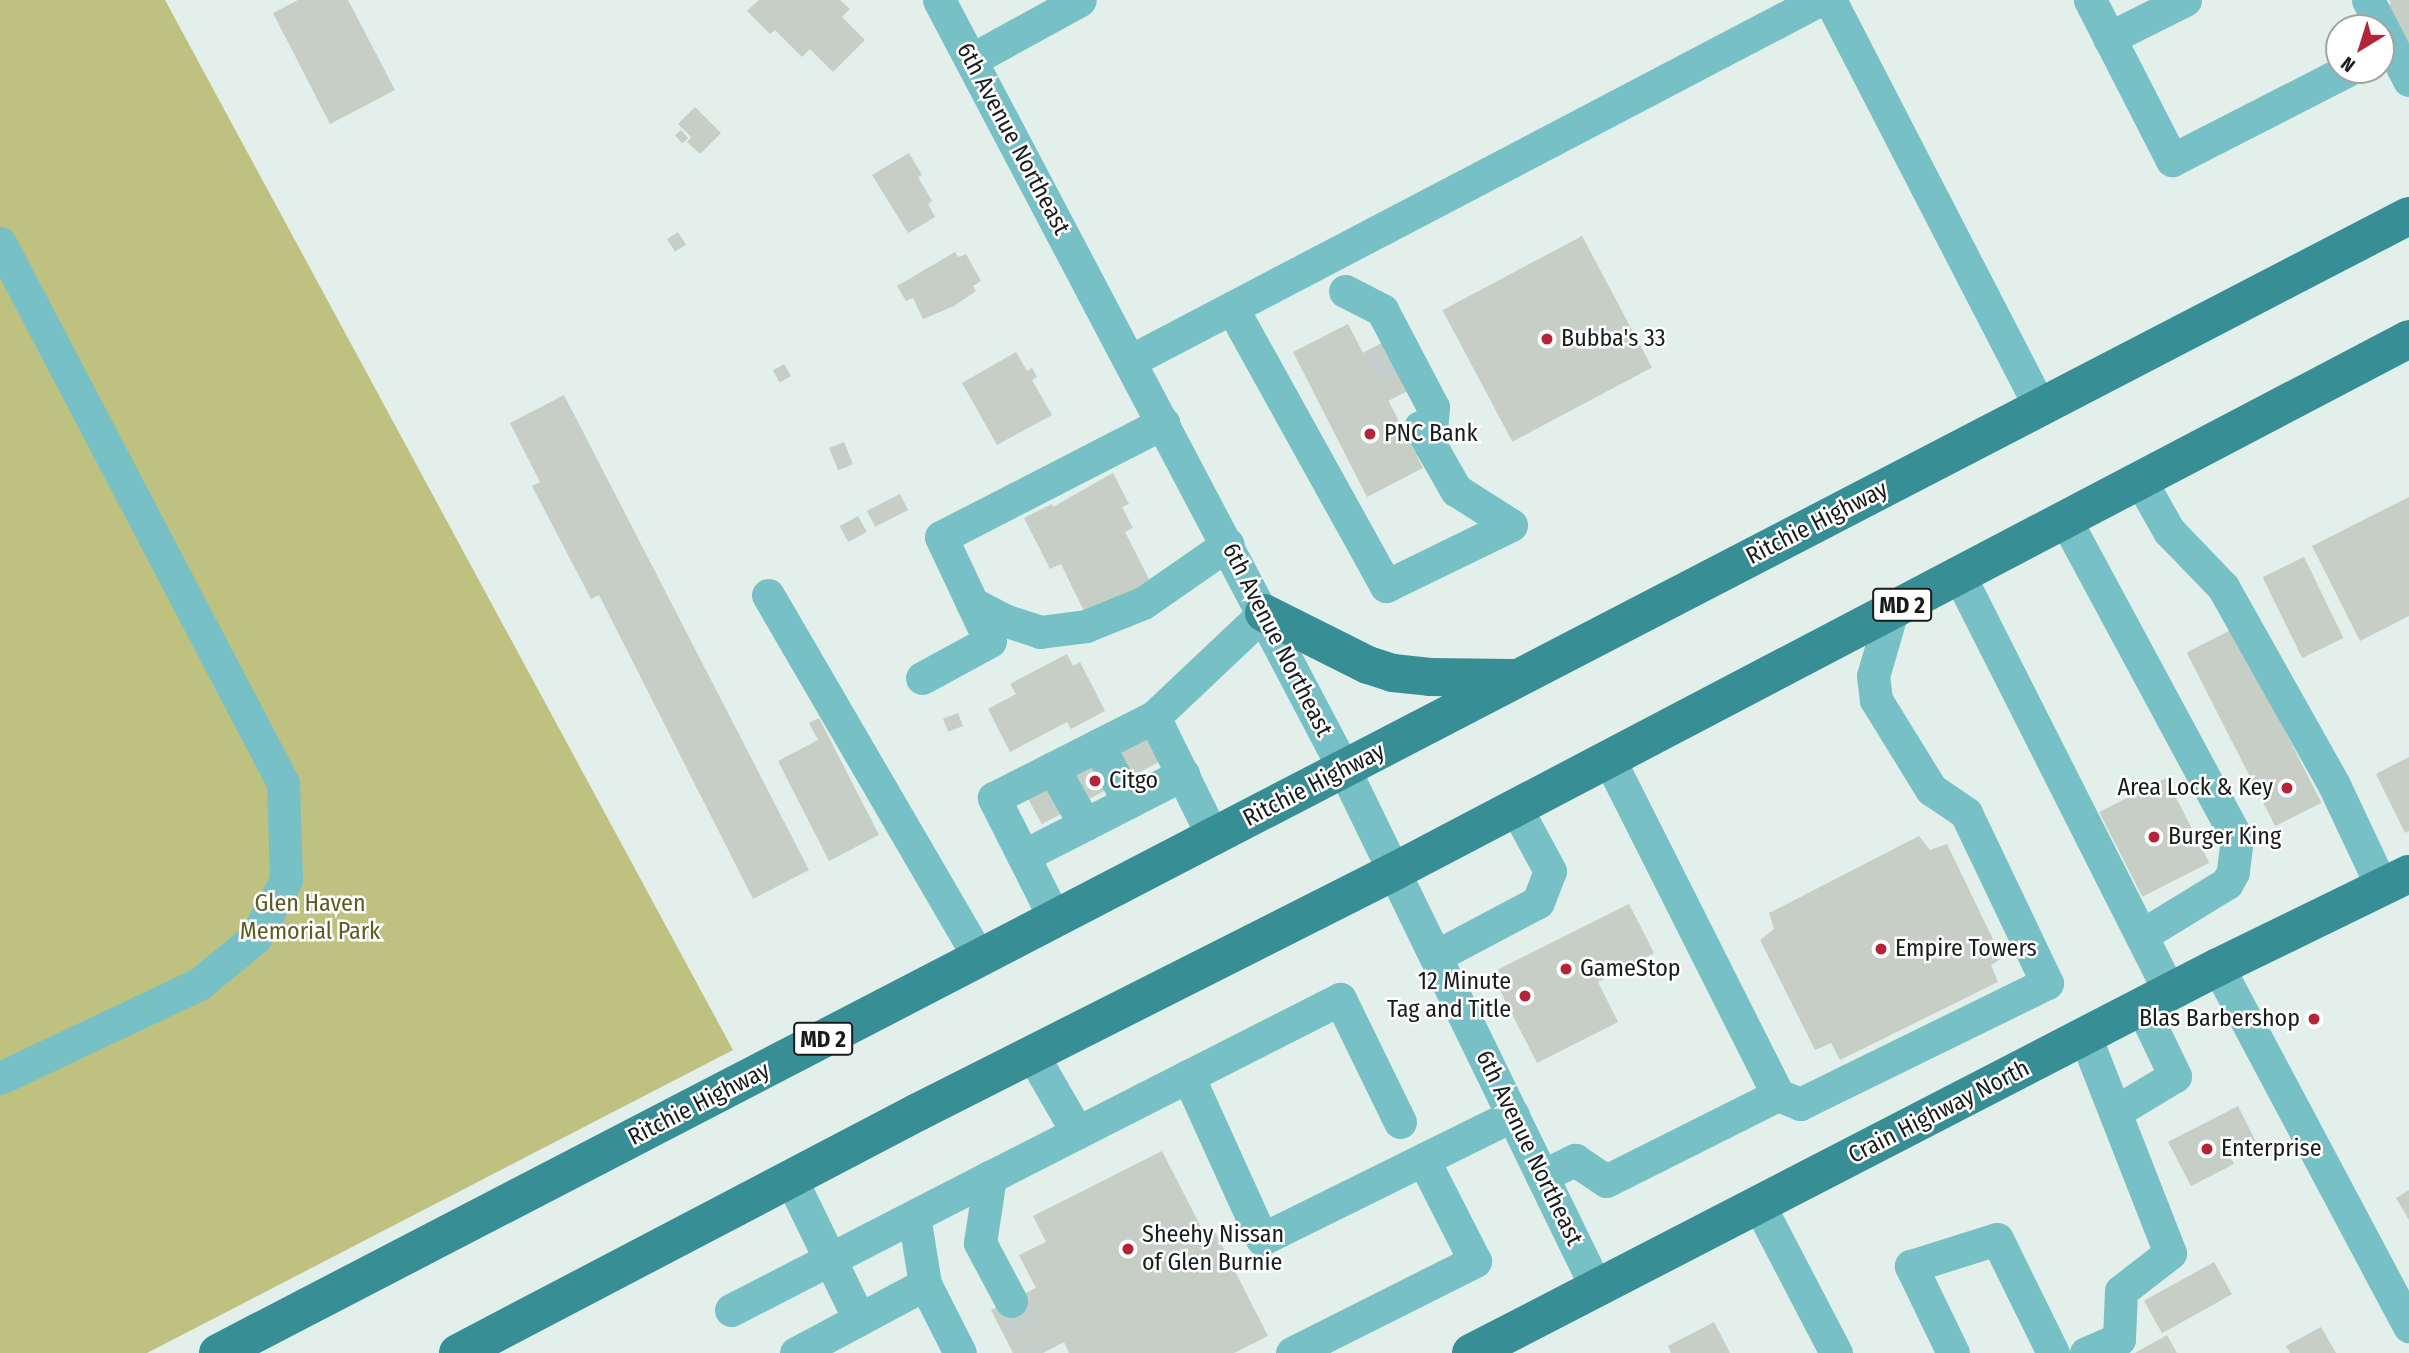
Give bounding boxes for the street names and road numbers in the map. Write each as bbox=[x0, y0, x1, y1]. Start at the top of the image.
street label: 6th Avenue Northeast bbox=[950, 38, 1076, 240]
street label: Ritchie Highway bbox=[1741, 475, 1893, 571]
street label: 6th Avenue Northeast bbox=[1216, 538, 1338, 742]
road number: MD 2 bbox=[1870, 586, 1934, 624]
street label: Ritchie Highway bbox=[1238, 737, 1390, 833]
road number: MD 2 bbox=[792, 1020, 854, 1058]
street label: 6th Avenue Northeast bbox=[1469, 1046, 1589, 1250]
street label: Crain Highway North bbox=[1844, 1054, 2034, 1170]
street label: Ritchie Highway bbox=[623, 1056, 775, 1152]

